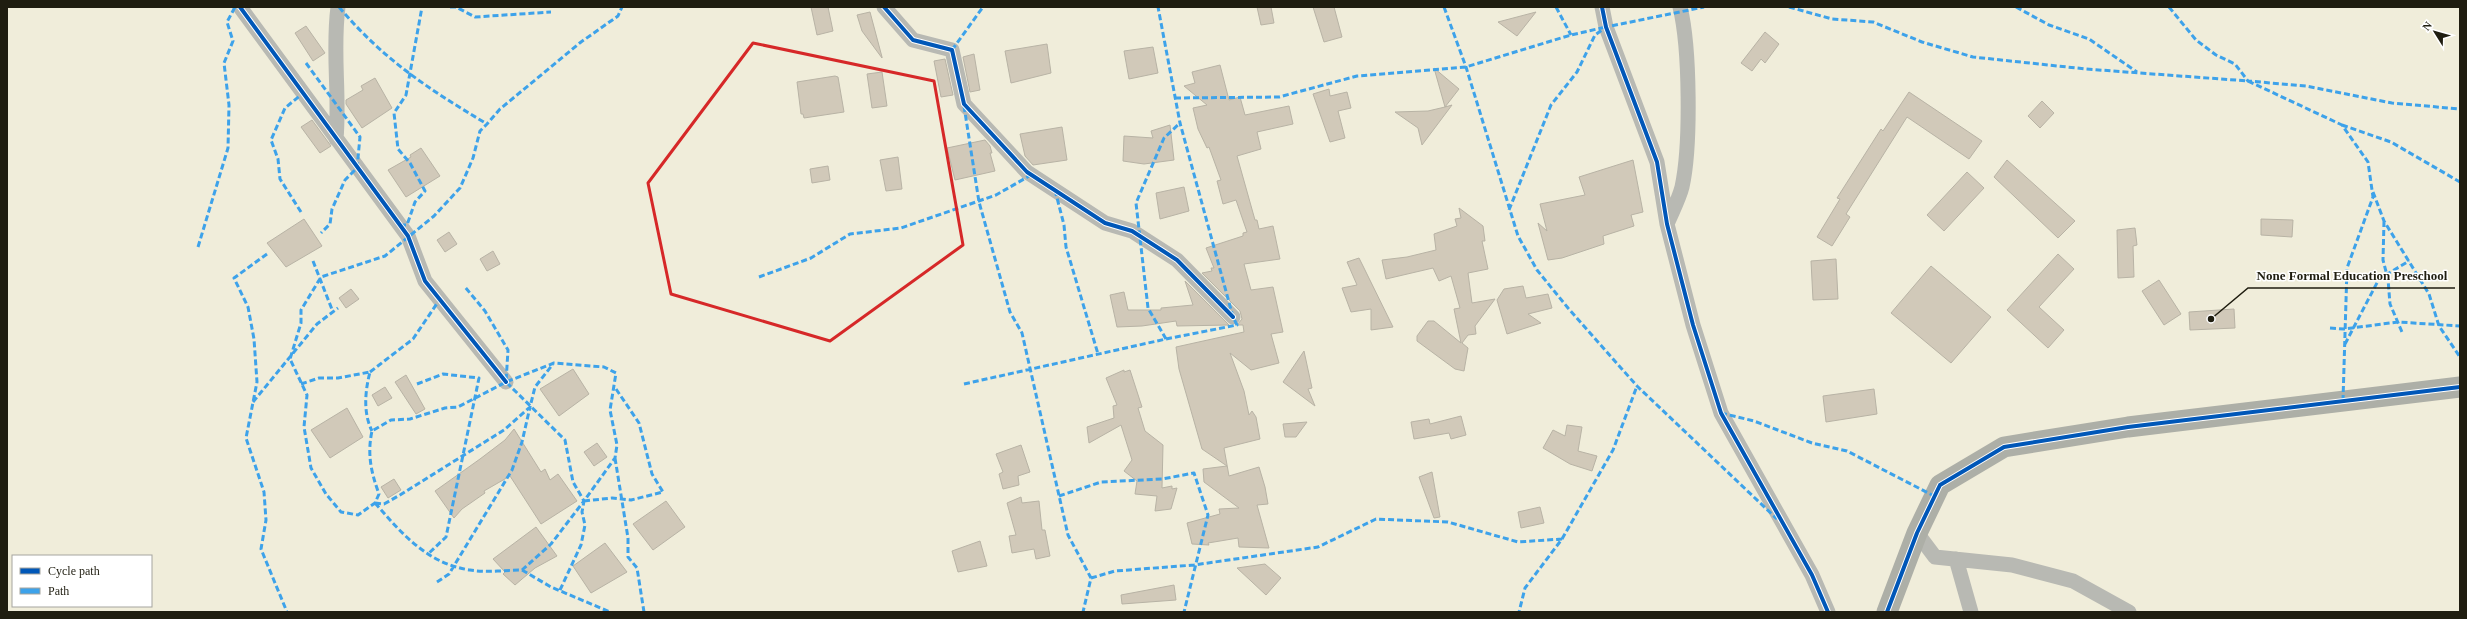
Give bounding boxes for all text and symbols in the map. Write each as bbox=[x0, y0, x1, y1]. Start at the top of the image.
north arrow bbox=[2415, 12, 2455, 52]
text: N bbox=[2420, 19, 2434, 33]
callout: None Formal Education Preschool bbox=[2248, 263, 2455, 288]
text: None Formal Education Preschool bbox=[2257, 268, 2448, 283]
legend bbox=[12, 555, 152, 607]
text: Cycle path bbox=[48, 564, 100, 578]
text: Path bbox=[48, 584, 69, 598]

